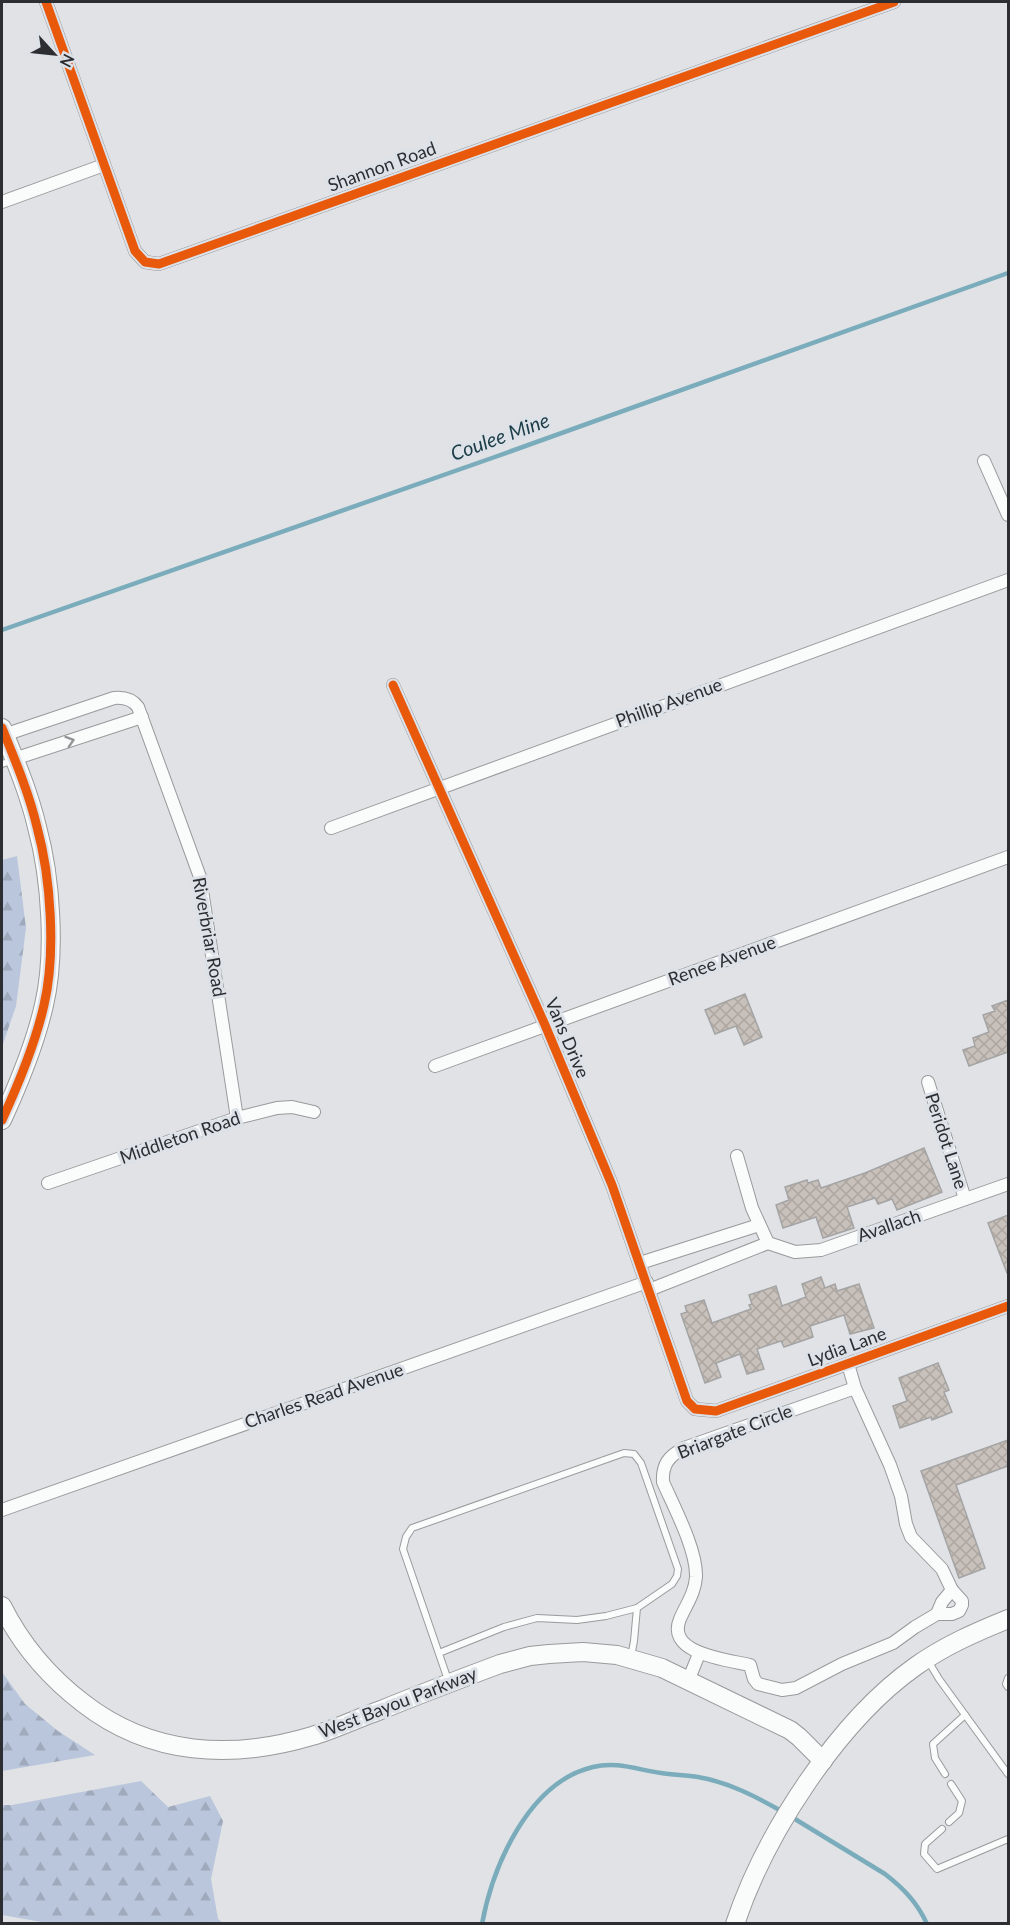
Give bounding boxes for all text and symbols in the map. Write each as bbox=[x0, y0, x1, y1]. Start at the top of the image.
north arrow bbox=[24, 24, 84, 84]
text: N bbox=[57, 51, 79, 71]
street label: Shannon Road bbox=[325, 136, 439, 196]
water label: Coulee Mine bbox=[447, 407, 552, 465]
street label: Phillip Avenue bbox=[612, 673, 725, 731]
one-way arrow bbox=[64, 735, 75, 748]
street label: Riverbriar Road bbox=[189, 875, 231, 998]
street label: Renee Avenue bbox=[665, 930, 778, 990]
street label: Vans Drive bbox=[541, 994, 595, 1081]
street label: Peridot Lane bbox=[921, 1090, 973, 1191]
street label: Middleton Road bbox=[117, 1106, 243, 1168]
street label: Avallach bbox=[854, 1204, 923, 1246]
street label: Lydia Lane bbox=[804, 1322, 889, 1370]
street label: Charles Read Avenue bbox=[241, 1358, 406, 1433]
street label: Briargate Circle bbox=[674, 1399, 795, 1463]
street label: West Bayou Parkway bbox=[316, 1662, 480, 1742]

